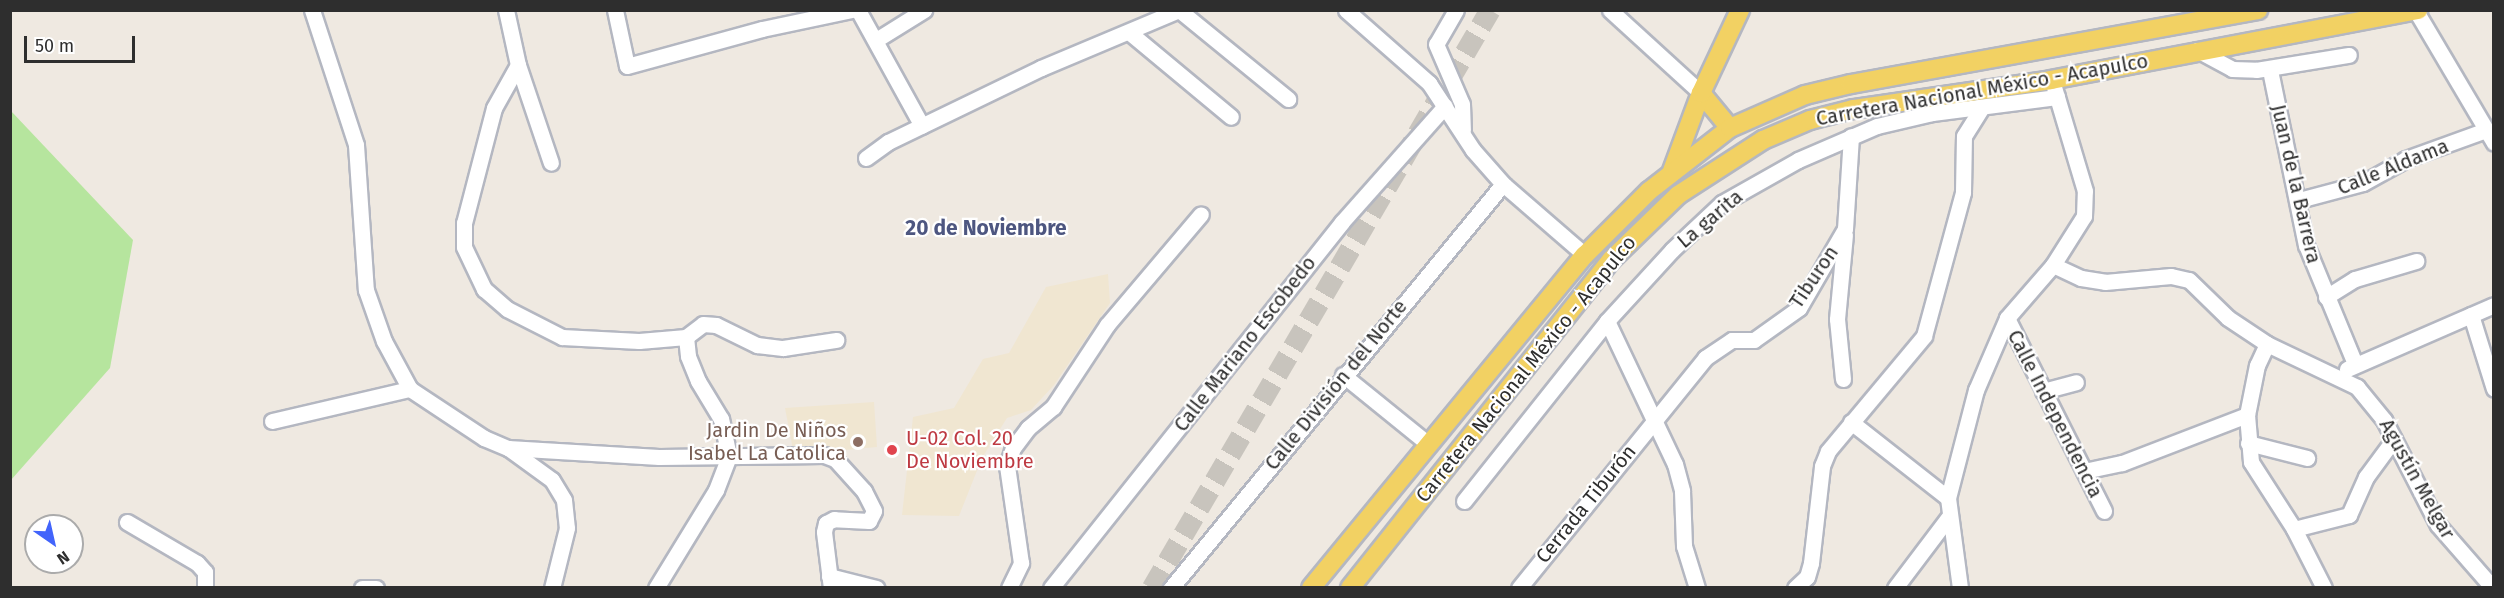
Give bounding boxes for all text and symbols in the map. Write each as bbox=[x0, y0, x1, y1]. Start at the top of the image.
scale bar bbox=[27, 24, 138, 62]
text: 50 m bbox=[35, 35, 74, 57]
street label: Carretera Nacional México - Acapulco bbox=[1814, 49, 2150, 131]
street label: Juan de la Barrera bbox=[2266, 102, 2326, 266]
street label: Calle Aldama bbox=[2334, 134, 2452, 200]
street label: La garita bbox=[1672, 185, 1748, 253]
district label: 20 de Noviembre bbox=[905, 215, 1067, 241]
street label: Carretera Nacional México - Acapulco bbox=[1411, 231, 1641, 507]
street label: Tiburon bbox=[1784, 241, 1844, 313]
street label: Calle Mariano Escobedo bbox=[1169, 251, 1321, 437]
street label: Calle División del Norte bbox=[1260, 295, 1412, 475]
street label: Calle Independencia bbox=[2002, 326, 2108, 502]
street label: Agustín Melgar bbox=[2374, 415, 2460, 543]
place label: Jardin De Niños Isabel La Catolica bbox=[688, 418, 846, 465]
place label: U-02 Col. 20 De Noviembre bbox=[906, 426, 1034, 473]
marker: Jardin De Niños Isabel La Catolica bbox=[851, 435, 865, 449]
street label: Cerrada Tiburón bbox=[1531, 440, 1641, 568]
marker: U-02 Col. 20 De Noviembre bbox=[883, 441, 901, 459]
north arrow bbox=[24, 514, 84, 574]
text: N bbox=[54, 547, 73, 569]

